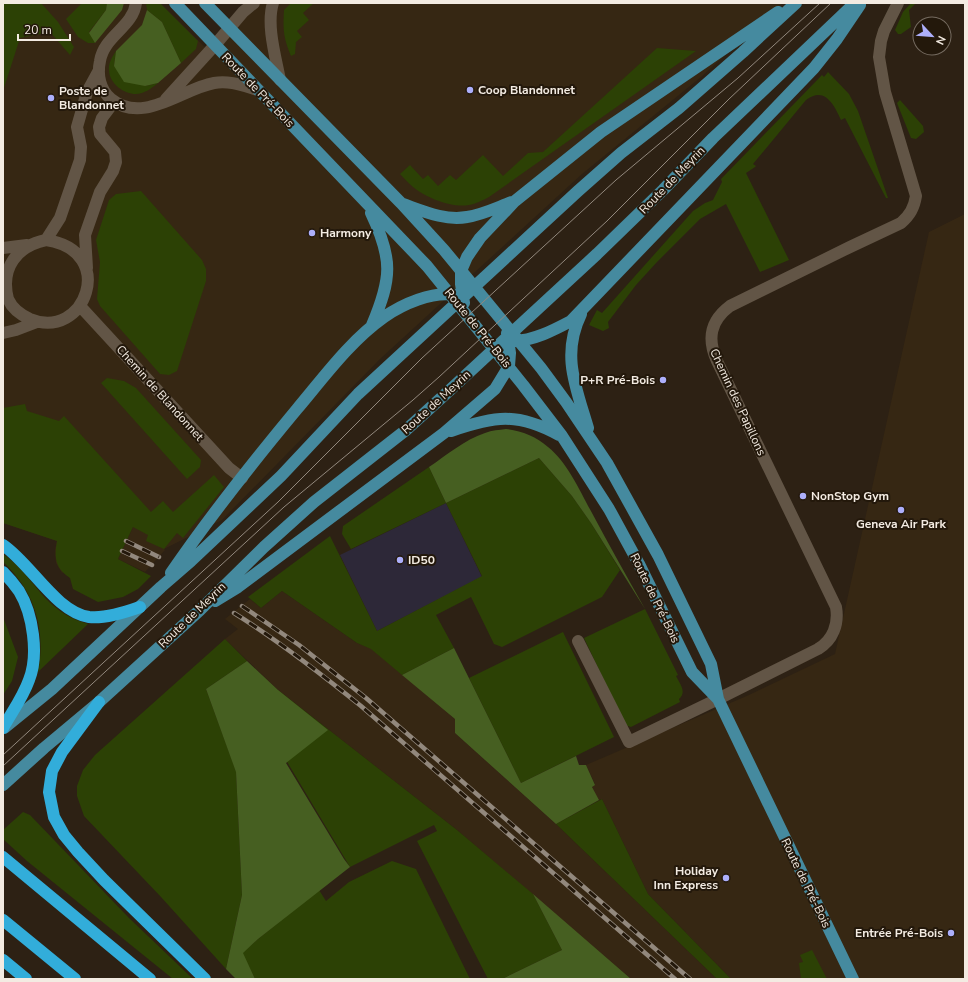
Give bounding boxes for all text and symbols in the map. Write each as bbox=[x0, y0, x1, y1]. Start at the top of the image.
scale bar bbox=[18, 16, 70, 42]
north arrow bbox=[912, 16, 952, 56]
text: 20 m bbox=[24, 22, 52, 38]
text: N bbox=[932, 33, 949, 47]
street label: Route de Pré-Bois bbox=[218, 49, 298, 131]
place label: Coop Blandonnet bbox=[478, 82, 575, 98]
place label: Poste de Blandonnet bbox=[59, 83, 124, 113]
marker: Coop Blandonnet bbox=[465, 85, 475, 95]
marker: Poste de Blandonnet bbox=[46, 93, 56, 103]
street label: Route de Meyrin bbox=[636, 143, 708, 217]
place label: Harmony bbox=[320, 225, 372, 241]
marker: Harmony bbox=[307, 228, 317, 238]
street label: Route de Pré-Bois bbox=[441, 285, 515, 371]
street label: Chemin de Blandonnet bbox=[113, 342, 208, 445]
street label: Chemin des Papillons bbox=[706, 346, 770, 458]
street label: Route de Meyrin bbox=[398, 367, 474, 437]
place label: P+R Pré-Bois bbox=[580, 372, 655, 388]
marker: P+R Pré-Bois bbox=[658, 375, 668, 385]
place label: NonStop Gym bbox=[811, 488, 889, 504]
marker: NonStop Gym bbox=[798, 491, 808, 501]
marker: Geneva Air Park bbox=[896, 505, 906, 515]
place label: Geneva Air Park bbox=[856, 516, 947, 532]
street label: Route de Pré-Bois bbox=[626, 550, 684, 646]
place label: ID50 bbox=[408, 552, 435, 568]
marker: ID50 bbox=[395, 555, 405, 565]
street label: Route de Meyrin bbox=[155, 579, 229, 651]
street label: Route de Pré-Bois bbox=[777, 835, 835, 931]
place label: Holiday Inn Express bbox=[654, 863, 719, 893]
marker: Holiday Inn Express bbox=[721, 873, 731, 883]
place label: Entrée Pré-Bois bbox=[855, 925, 943, 941]
marker: Entrée Pré-Bois bbox=[946, 928, 956, 938]

